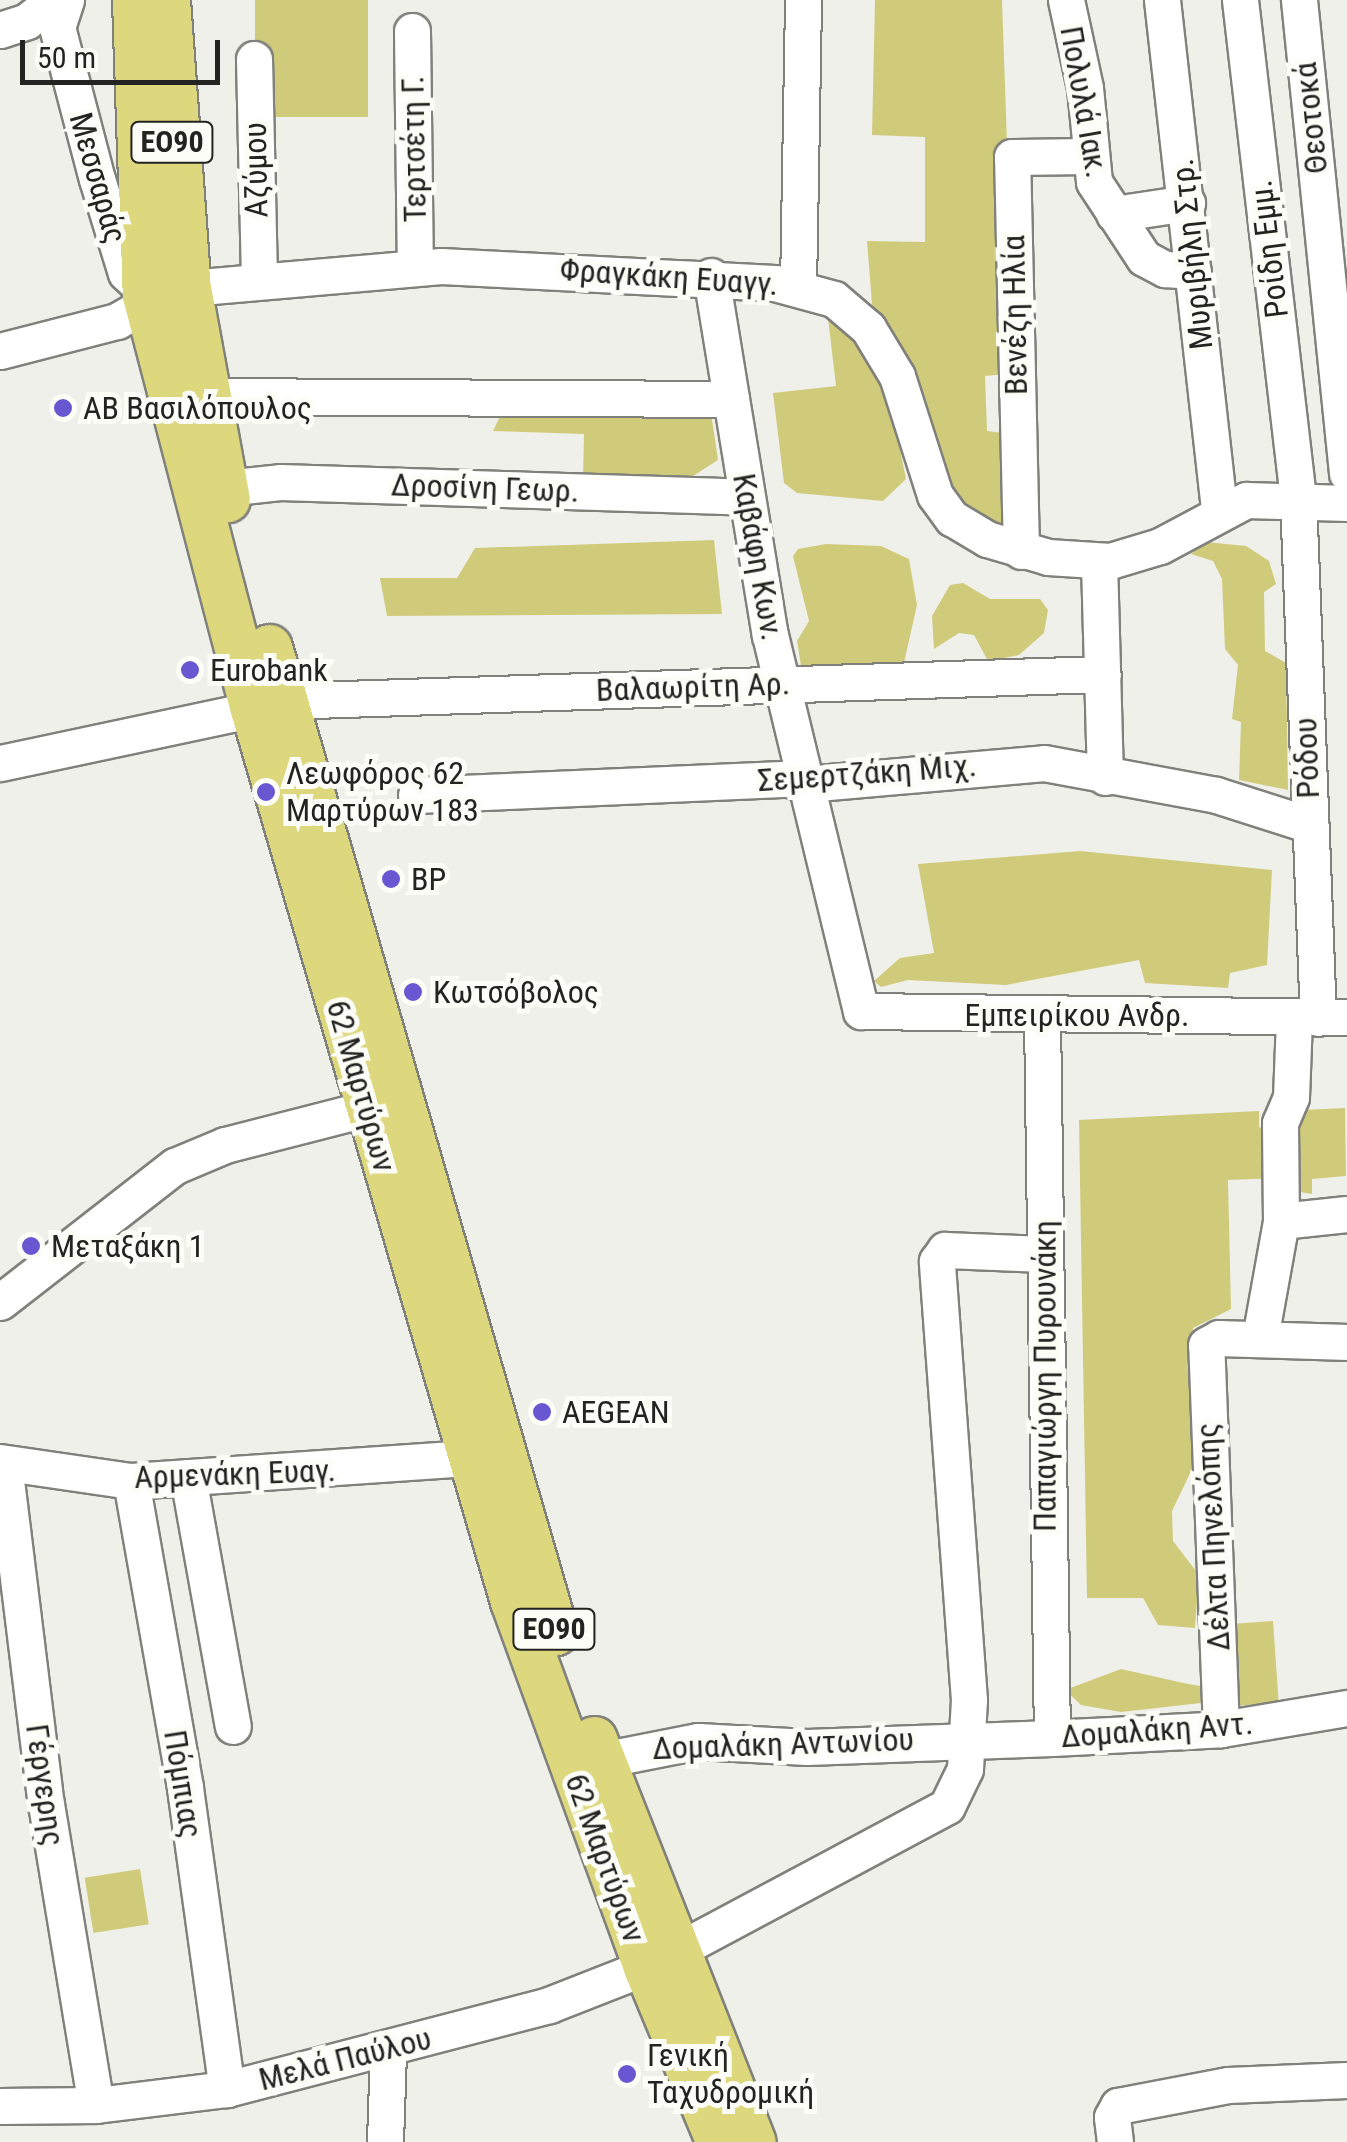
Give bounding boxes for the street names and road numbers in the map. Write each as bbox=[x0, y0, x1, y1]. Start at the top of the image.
street label: Πολυλά Ιακ. bbox=[1052, 23, 1116, 181]
street label: Θεοτοκά bbox=[1286, 60, 1336, 176]
street label: Τερτσέτη Γ. bbox=[394, 75, 434, 223]
street label: Μεσσαράς bbox=[61, 108, 135, 248]
road number: ΕΟ90 bbox=[130, 117, 214, 167]
street label: Αζύμου bbox=[236, 122, 276, 218]
street label: Μυριβήλη Στρ. bbox=[1163, 157, 1221, 351]
street label: Ροίδη Εμμ. bbox=[1241, 178, 1297, 320]
street label: Βενέζη Ηλία bbox=[994, 235, 1036, 395]
street label: Φραγκάκη Ευαγγ. bbox=[559, 250, 779, 304]
street label: Δροσίνη Γεωρ. bbox=[390, 466, 580, 510]
street label: Καβάφη Κων. bbox=[724, 471, 792, 643]
street label: Βαλαωρίτη Αρ. bbox=[595, 664, 791, 710]
street label: Ρόδου bbox=[1286, 717, 1328, 799]
street label: Σεμερτζάκη Μιχ. bbox=[756, 746, 978, 800]
street label: 62 Μαρτύρων bbox=[318, 996, 404, 1176]
street label: Εμπειρίκου Ανδρ. bbox=[965, 996, 1189, 1034]
street label: Παπαγιώργη Πυρουνάκη bbox=[1026, 1220, 1064, 1532]
street label: Δέλτα Πηνελόπης bbox=[1188, 1422, 1238, 1652]
street label: Αρμενάκη Ευαγ. bbox=[134, 1451, 336, 1497]
road number: ΕΟ90 bbox=[512, 1604, 596, 1654]
street label: Δομαλάκη Αντ. bbox=[1060, 1704, 1254, 1756]
street label: Δομαλάκη Αντωνίου bbox=[652, 1720, 914, 1768]
street label: Γέργερης bbox=[17, 1722, 73, 1848]
street label: Πόμπιας bbox=[156, 1727, 210, 1841]
street label: 62 Μαρτύρων bbox=[557, 1768, 653, 1948]
street label: Μελά Παύλου bbox=[255, 2019, 435, 2099]

